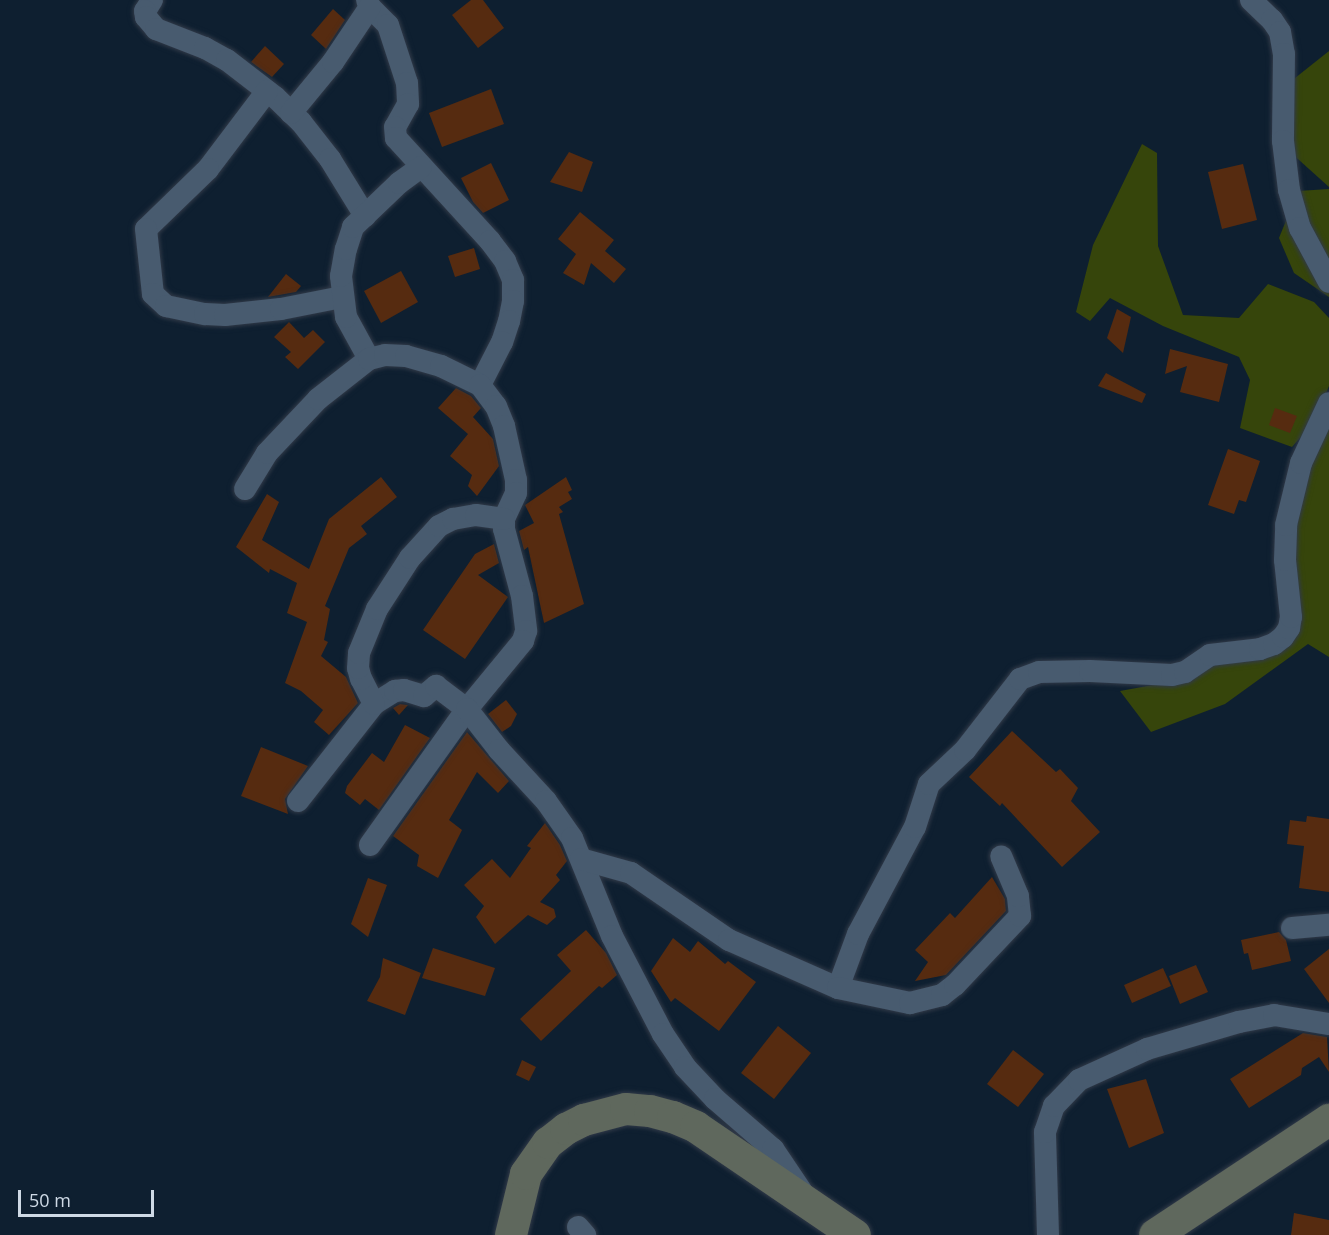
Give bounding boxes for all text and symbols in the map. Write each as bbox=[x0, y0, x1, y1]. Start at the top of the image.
scale bar bbox=[21, 1178, 158, 1216]
text: 50 m bbox=[29, 1188, 71, 1212]

